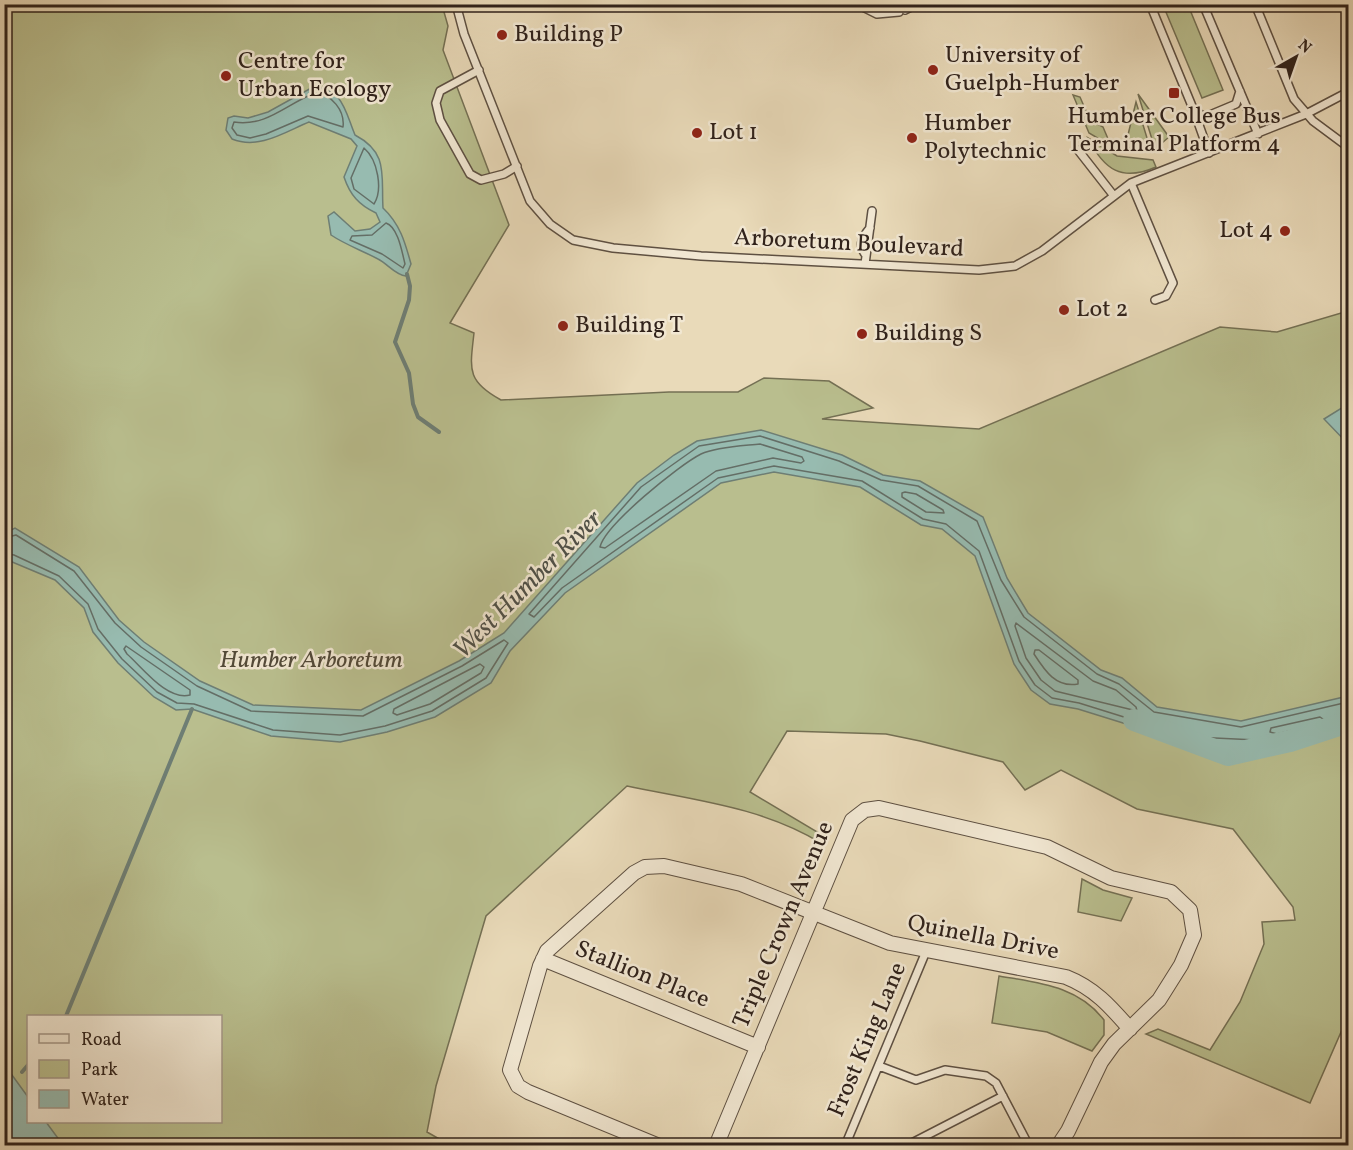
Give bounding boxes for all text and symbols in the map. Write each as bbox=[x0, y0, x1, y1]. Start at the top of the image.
place label: Building P bbox=[514, 18, 623, 52]
north arrow bbox=[1266, 27, 1326, 87]
marker: Building P bbox=[495, 28, 509, 42]
text: N bbox=[1293, 35, 1316, 59]
place label: University of Guelph-Humber bbox=[945, 39, 1119, 101]
place label: Centre for Urban Ecology bbox=[238, 45, 391, 107]
marker: University of Guelph-Humber bbox=[926, 63, 940, 77]
marker: Centre for Urban Ecology bbox=[219, 69, 233, 83]
marker: Humber College Bus Terminal Platform 4 bbox=[1167, 86, 1181, 100]
place label: Humber College Bus Terminal Platform 4 bbox=[1067, 100, 1281, 162]
place label: Humber Polytechnic bbox=[924, 107, 1046, 169]
place label: Lot 1 bbox=[709, 116, 758, 150]
marker: Lot 1 bbox=[690, 126, 704, 140]
marker: Humber Polytechnic bbox=[905, 131, 919, 145]
place label: Lot 4 bbox=[1219, 214, 1273, 248]
street label: Arboretum Boulevard bbox=[733, 221, 965, 267]
marker: Lot 4 bbox=[1278, 224, 1292, 238]
place label: Lot 2 bbox=[1076, 293, 1128, 327]
marker: Lot 2 bbox=[1057, 303, 1071, 317]
place label: Building T bbox=[575, 309, 683, 343]
place label: Building S bbox=[874, 317, 982, 351]
marker: Building T bbox=[556, 319, 570, 333]
marker: Building S bbox=[855, 327, 869, 341]
water label: West Humber River bbox=[445, 502, 611, 668]
park label: Humber Arboretum bbox=[219, 644, 403, 678]
street label: Triple Crown Avenue bbox=[725, 816, 843, 1034]
street label: Quinella Drive bbox=[904, 907, 1062, 969]
street label: Stallion Place bbox=[570, 933, 714, 1017]
street label: Frost King Lane bbox=[820, 957, 916, 1123]
legend bbox=[27, 1015, 222, 1123]
text: Road bbox=[81, 1028, 122, 1053]
text: Park bbox=[81, 1058, 118, 1083]
text: Water bbox=[81, 1088, 129, 1113]

